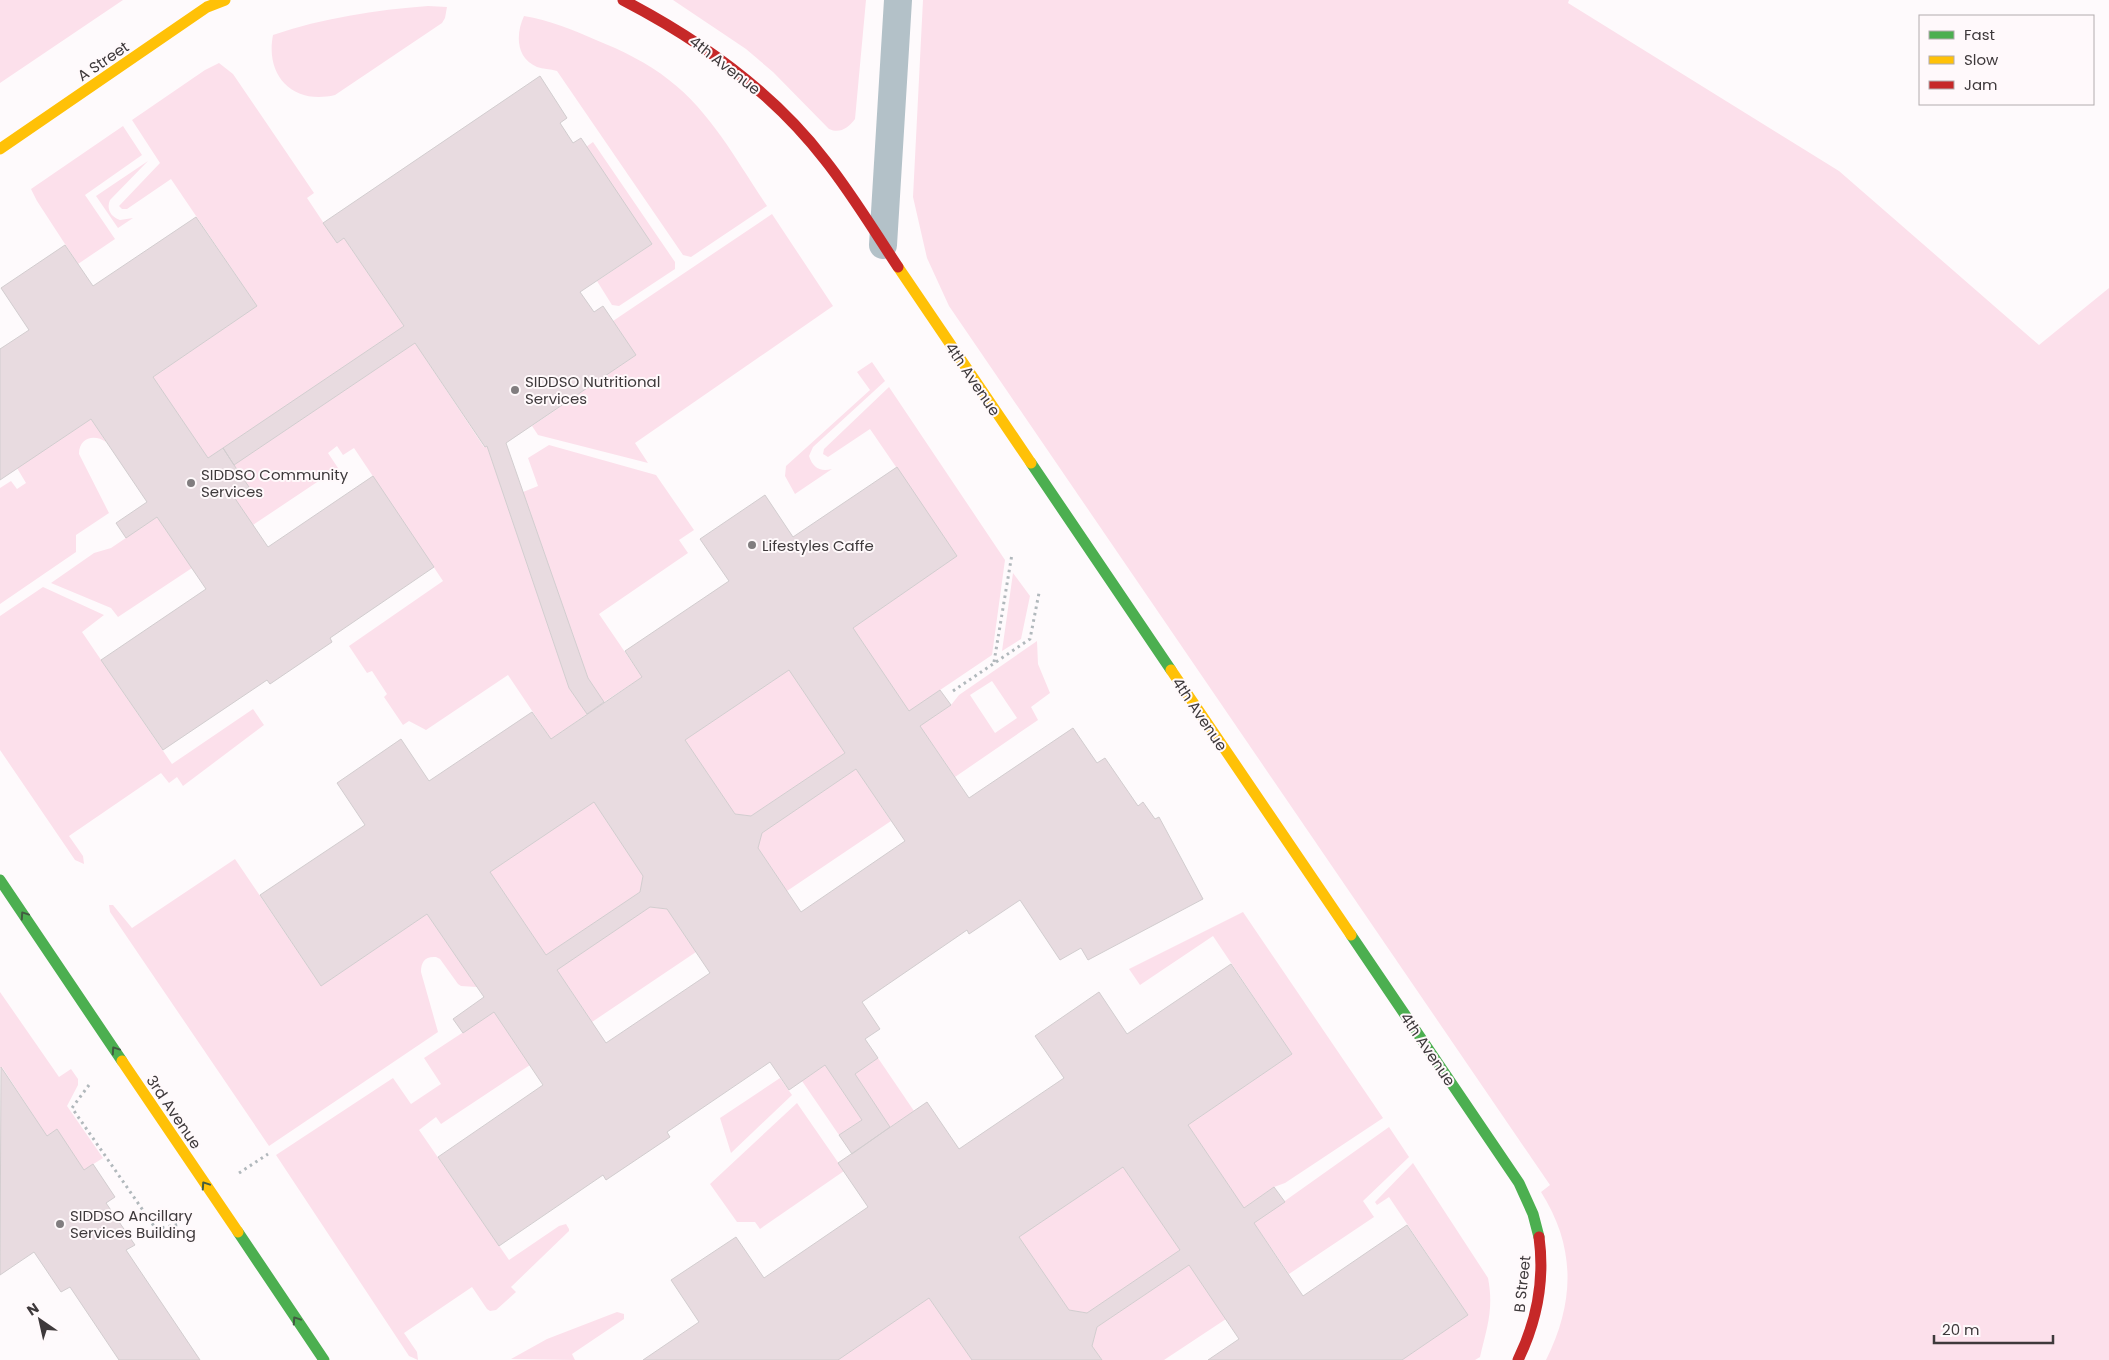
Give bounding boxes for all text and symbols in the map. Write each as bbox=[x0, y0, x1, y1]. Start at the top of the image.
legend bbox=[1919, 15, 2094, 105]
text: Fast bbox=[1964, 24, 1995, 45]
street label: 4th Avenue bbox=[685, 31, 765, 99]
street label: A Street bbox=[73, 36, 133, 86]
text: Slow bbox=[1964, 49, 1999, 70]
text: Jam bbox=[1964, 74, 1998, 95]
street label: 4th Avenue bbox=[941, 338, 1005, 420]
place label: SIDDSO Nutritional Services bbox=[525, 371, 660, 409]
marker: SIDDSO Nutritional Services bbox=[509, 384, 521, 396]
place label: SIDDSO Community Services bbox=[201, 464, 349, 502]
marker: SIDDSO Community Services bbox=[185, 477, 197, 489]
place label: Lifestyles Caffe bbox=[762, 535, 874, 556]
marker: Lifestyles Caffe bbox=[746, 539, 758, 551]
street label: 4th Avenue bbox=[1168, 673, 1232, 755]
one-way arrow bbox=[21, 912, 30, 921]
street label: 4th Avenue bbox=[1396, 1008, 1460, 1090]
one-way arrow bbox=[111, 1046, 121, 1055]
street label: 3rd Avenue bbox=[142, 1071, 206, 1153]
one-way arrow bbox=[202, 1181, 212, 1190]
place label: SIDDSO Ancillary Services Building bbox=[70, 1205, 196, 1243]
marker: SIDDSO Ancillary Services Building bbox=[54, 1218, 66, 1230]
street label: B Street bbox=[1509, 1254, 1535, 1314]
north arrow bbox=[15, 1295, 65, 1345]
text: N bbox=[23, 1298, 43, 1320]
scale bar bbox=[1934, 1312, 2053, 1344]
one-way arrow bbox=[293, 1316, 302, 1325]
text: 20 m bbox=[1942, 1319, 1980, 1340]

